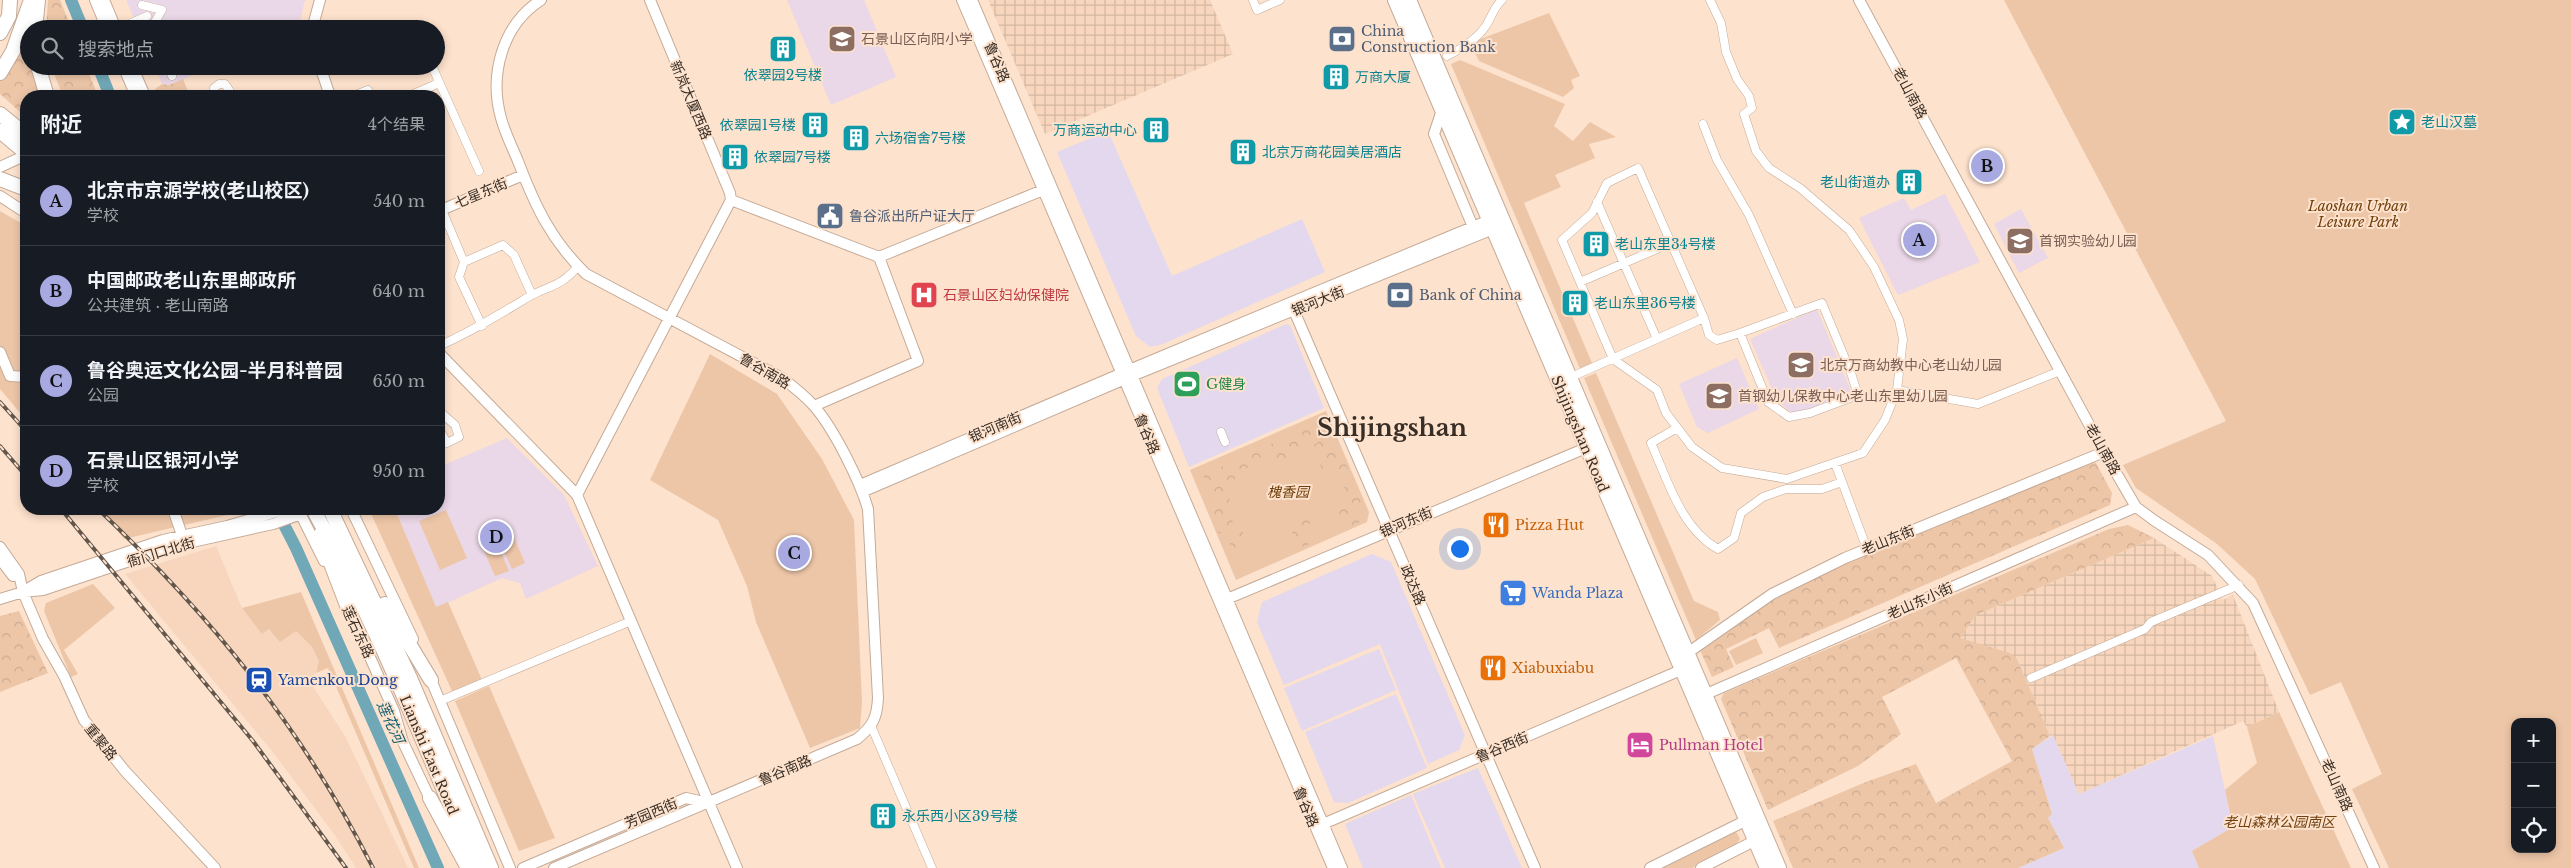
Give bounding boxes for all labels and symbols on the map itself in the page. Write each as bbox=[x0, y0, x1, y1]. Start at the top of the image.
place label: China Construction Bank bbox=[1361, 22, 1496, 56]
school or university icon: 石景山区向阳小学 bbox=[827, 24, 857, 54]
bank icon: China Construction Bank bbox=[1327, 24, 1357, 54]
place label: 石景山区向阳小学 bbox=[861, 30, 973, 48]
building icon: 依翠园2号楼 bbox=[768, 34, 798, 64]
street label: 鲁谷路 bbox=[981, 39, 1013, 85]
street label: 新岚大厦西路 bbox=[666, 58, 716, 142]
building icon: 万商大厦 bbox=[1321, 62, 1351, 92]
street label: 老山南路 bbox=[1889, 64, 1931, 122]
place label: 依翠园2号楼 bbox=[744, 66, 822, 84]
place label: 万商大厦 bbox=[1355, 68, 1411, 86]
place icon: 老山汉墓 bbox=[2387, 107, 2417, 137]
building icon: 依翠园1号楼 bbox=[800, 110, 830, 140]
place label: 老山汉墓 bbox=[2421, 113, 2477, 131]
building icon: 万商运动中心 bbox=[1141, 115, 1171, 145]
place label: 依翠园1号楼 bbox=[720, 116, 796, 134]
place label: 万商运动中心 bbox=[1053, 121, 1137, 139]
building icon: 六场宿舍7号楼 bbox=[841, 123, 871, 153]
place label: 六场宿舍7号楼 bbox=[875, 129, 966, 147]
building icon: 北京万商花园美居酒店 bbox=[1228, 137, 1258, 167]
building icon: 依翠园7号楼 bbox=[720, 142, 750, 172]
place label: 北京万商花园美居酒店 bbox=[1262, 143, 1402, 161]
pin: B bbox=[1971, 147, 2003, 185]
place label: 依翠园7号楼 bbox=[754, 148, 831, 166]
building icon: 老山街道办 bbox=[1894, 167, 1924, 197]
place label: 老山街道办 bbox=[1820, 173, 1890, 191]
street label: 七星东街 bbox=[452, 174, 510, 212]
park label: Laoshan Urban Leisure Park bbox=[2307, 197, 2408, 231]
public building icon: 鲁谷派出所户证大厅 bbox=[815, 201, 845, 231]
place label: 鲁谷派出所户证大厅 bbox=[849, 207, 975, 225]
pin: A bbox=[1903, 221, 1935, 259]
school or university icon: 首钢实验幼儿园 bbox=[2005, 226, 2035, 256]
building icon: 老山东里34号楼 bbox=[1581, 229, 1611, 259]
place label: 首钢实验幼儿园 bbox=[2039, 232, 2137, 250]
place label: 老山东里34号楼 bbox=[1615, 235, 1716, 253]
hospital icon: 石景山区妇幼保健院 bbox=[909, 280, 939, 310]
bank icon: Bank of China bbox=[1385, 280, 1415, 310]
street label: 银河大街 bbox=[1289, 282, 1347, 320]
place label: 石景山区妇幼保健院 bbox=[943, 286, 1069, 304]
place label: Bank of China bbox=[1419, 286, 1522, 304]
building icon: 老山东里36号楼 bbox=[1560, 288, 1590, 318]
place label: 老山东里36号楼 bbox=[1594, 294, 1696, 312]
street label: 鲁谷南路 bbox=[736, 349, 794, 393]
school or university icon: 北京万商幼教中心老山幼儿园 bbox=[1786, 350, 1816, 380]
place label: 北京万商幼教中心老山幼儿园 bbox=[1820, 356, 2002, 374]
sports icon: G健身 bbox=[1172, 369, 1202, 399]
street label: Shijingshan Road bbox=[1547, 373, 1613, 496]
place label: G健身 bbox=[1206, 375, 1246, 393]
school or university icon: 首钢幼儿保教中心老山东里幼儿园 bbox=[1704, 381, 1734, 411]
place label: 首钢幼儿保教中心老山东里幼儿园 bbox=[1738, 387, 1948, 405]
street label: 银河南街 bbox=[966, 408, 1024, 446]
street label: 鲁谷路 bbox=[1131, 411, 1163, 457]
district label: Shijingshan bbox=[1317, 413, 1468, 442]
street label: 老山南路 bbox=[2082, 420, 2124, 478]
park label: 槐香园 bbox=[1267, 483, 1311, 501]
street label: 银河东街 bbox=[1377, 503, 1435, 541]
restaurant icon: Pizza Hut bbox=[1481, 510, 1511, 540]
place label: Pizza Hut bbox=[1515, 516, 1585, 534]
pin: D bbox=[480, 518, 512, 556]
street label: 老山东街 bbox=[1859, 521, 1917, 559]
street label: 衙门口北街 bbox=[125, 533, 197, 571]
pin: C bbox=[778, 534, 810, 572]
your location bbox=[1447, 536, 1473, 562]
street label: 政达路 bbox=[1397, 562, 1429, 608]
supermarket icon: Wanda Plaza bbox=[1498, 578, 1528, 608]
street label: 老山东小街 bbox=[1884, 579, 1956, 623]
place label: Wanda Plaza bbox=[1531, 584, 1623, 602]
street label: 莲石东路 bbox=[338, 603, 378, 661]
restaurant icon: Xiabuxiabu bbox=[1478, 653, 1508, 683]
place label: Xiabuxiabu bbox=[1512, 659, 1595, 677]
station icon: Yamenkou Dong bbox=[244, 665, 274, 695]
place label: Yamenkou Dong bbox=[277, 671, 398, 689]
street label: Lianshi East Road bbox=[396, 693, 462, 818]
water label: 莲花河 bbox=[373, 698, 410, 749]
street label: 重聚路 bbox=[81, 720, 121, 764]
street label: 鲁谷西街 bbox=[1473, 728, 1531, 766]
hotel icon: Pullman Hotel bbox=[1625, 730, 1655, 760]
place label: Pullman Hotel bbox=[1659, 736, 1764, 754]
street label: 鲁谷南路 bbox=[756, 751, 814, 789]
street label: 老山南路 bbox=[2317, 756, 2357, 814]
street label: 鲁谷路 bbox=[1290, 784, 1322, 830]
street label: 芳园西街 bbox=[622, 794, 680, 832]
building icon: 永乐西小区39号楼 bbox=[868, 801, 898, 831]
place label: 永乐西小区39号楼 bbox=[902, 807, 1018, 825]
park label: 老山森林公园南区 bbox=[2223, 813, 2337, 831]

